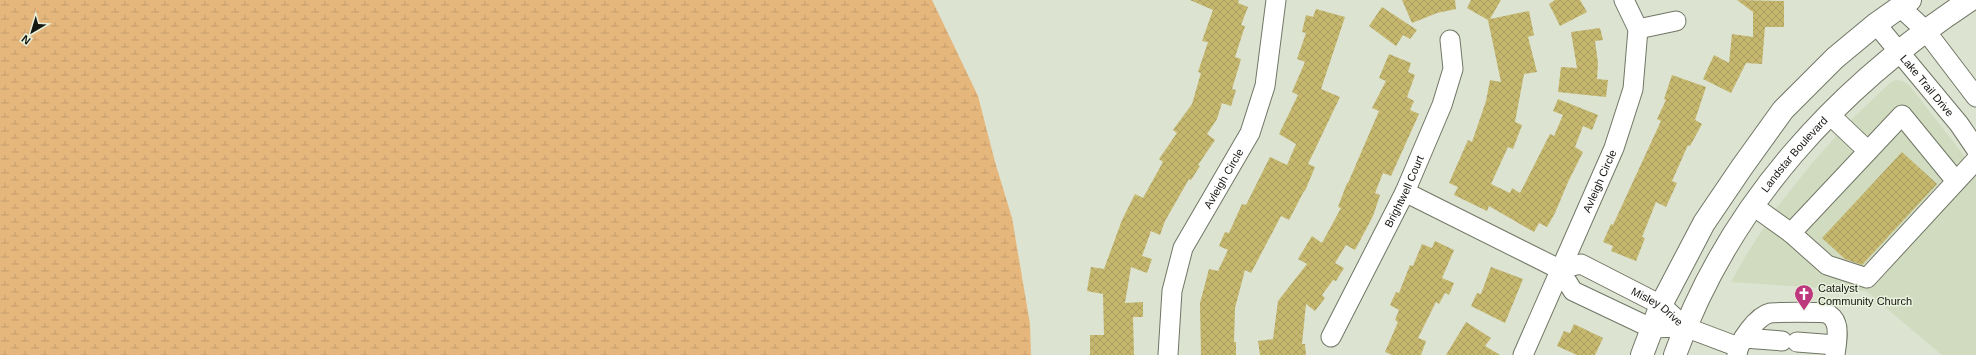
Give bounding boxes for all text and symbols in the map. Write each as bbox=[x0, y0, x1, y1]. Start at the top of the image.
north arrow bbox=[12, 12, 52, 52]
text: N bbox=[19, 33, 33, 47]
street label: Lake Trail Drive bbox=[1898, 52, 1956, 119]
street label: Landstar Boulevard bbox=[1759, 114, 1830, 194]
street label: Avleigh Circle bbox=[1201, 146, 1246, 210]
street label: Avleigh Circle bbox=[1580, 148, 1618, 214]
street label: Brightwell Court bbox=[1382, 154, 1426, 229]
place label: Catalyst Community Church bbox=[1818, 282, 1912, 307]
church icon: Catalyst Community Church bbox=[1793, 283, 1815, 311]
street label: Misley Drive bbox=[1629, 285, 1685, 328]

